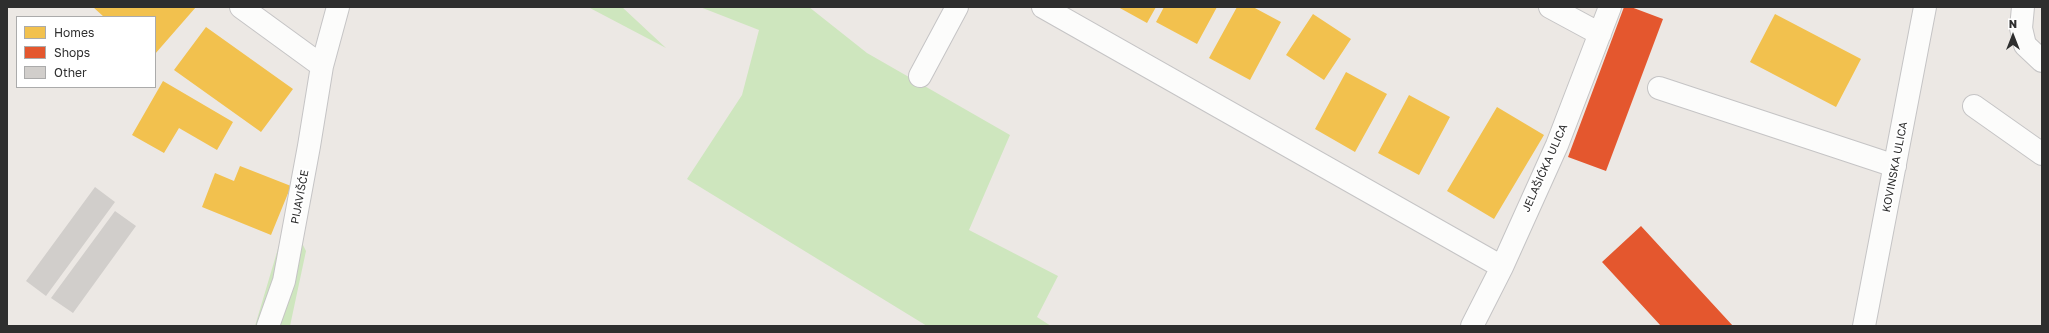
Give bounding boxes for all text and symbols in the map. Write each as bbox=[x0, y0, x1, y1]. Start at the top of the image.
legend bbox=[16, 16, 156, 88]
north arrow bbox=[1993, 16, 2033, 56]
text: N bbox=[2009, 17, 2017, 30]
text: Homes bbox=[54, 25, 94, 40]
text: Shops bbox=[54, 45, 90, 60]
text: Other bbox=[54, 65, 87, 80]
street label: KOVINSKA ULICA bbox=[1880, 121, 1910, 213]
street label: JELAŠIĆKA ULICA bbox=[1520, 122, 1570, 214]
street label: PIJAVIŠĆE bbox=[288, 169, 312, 225]

